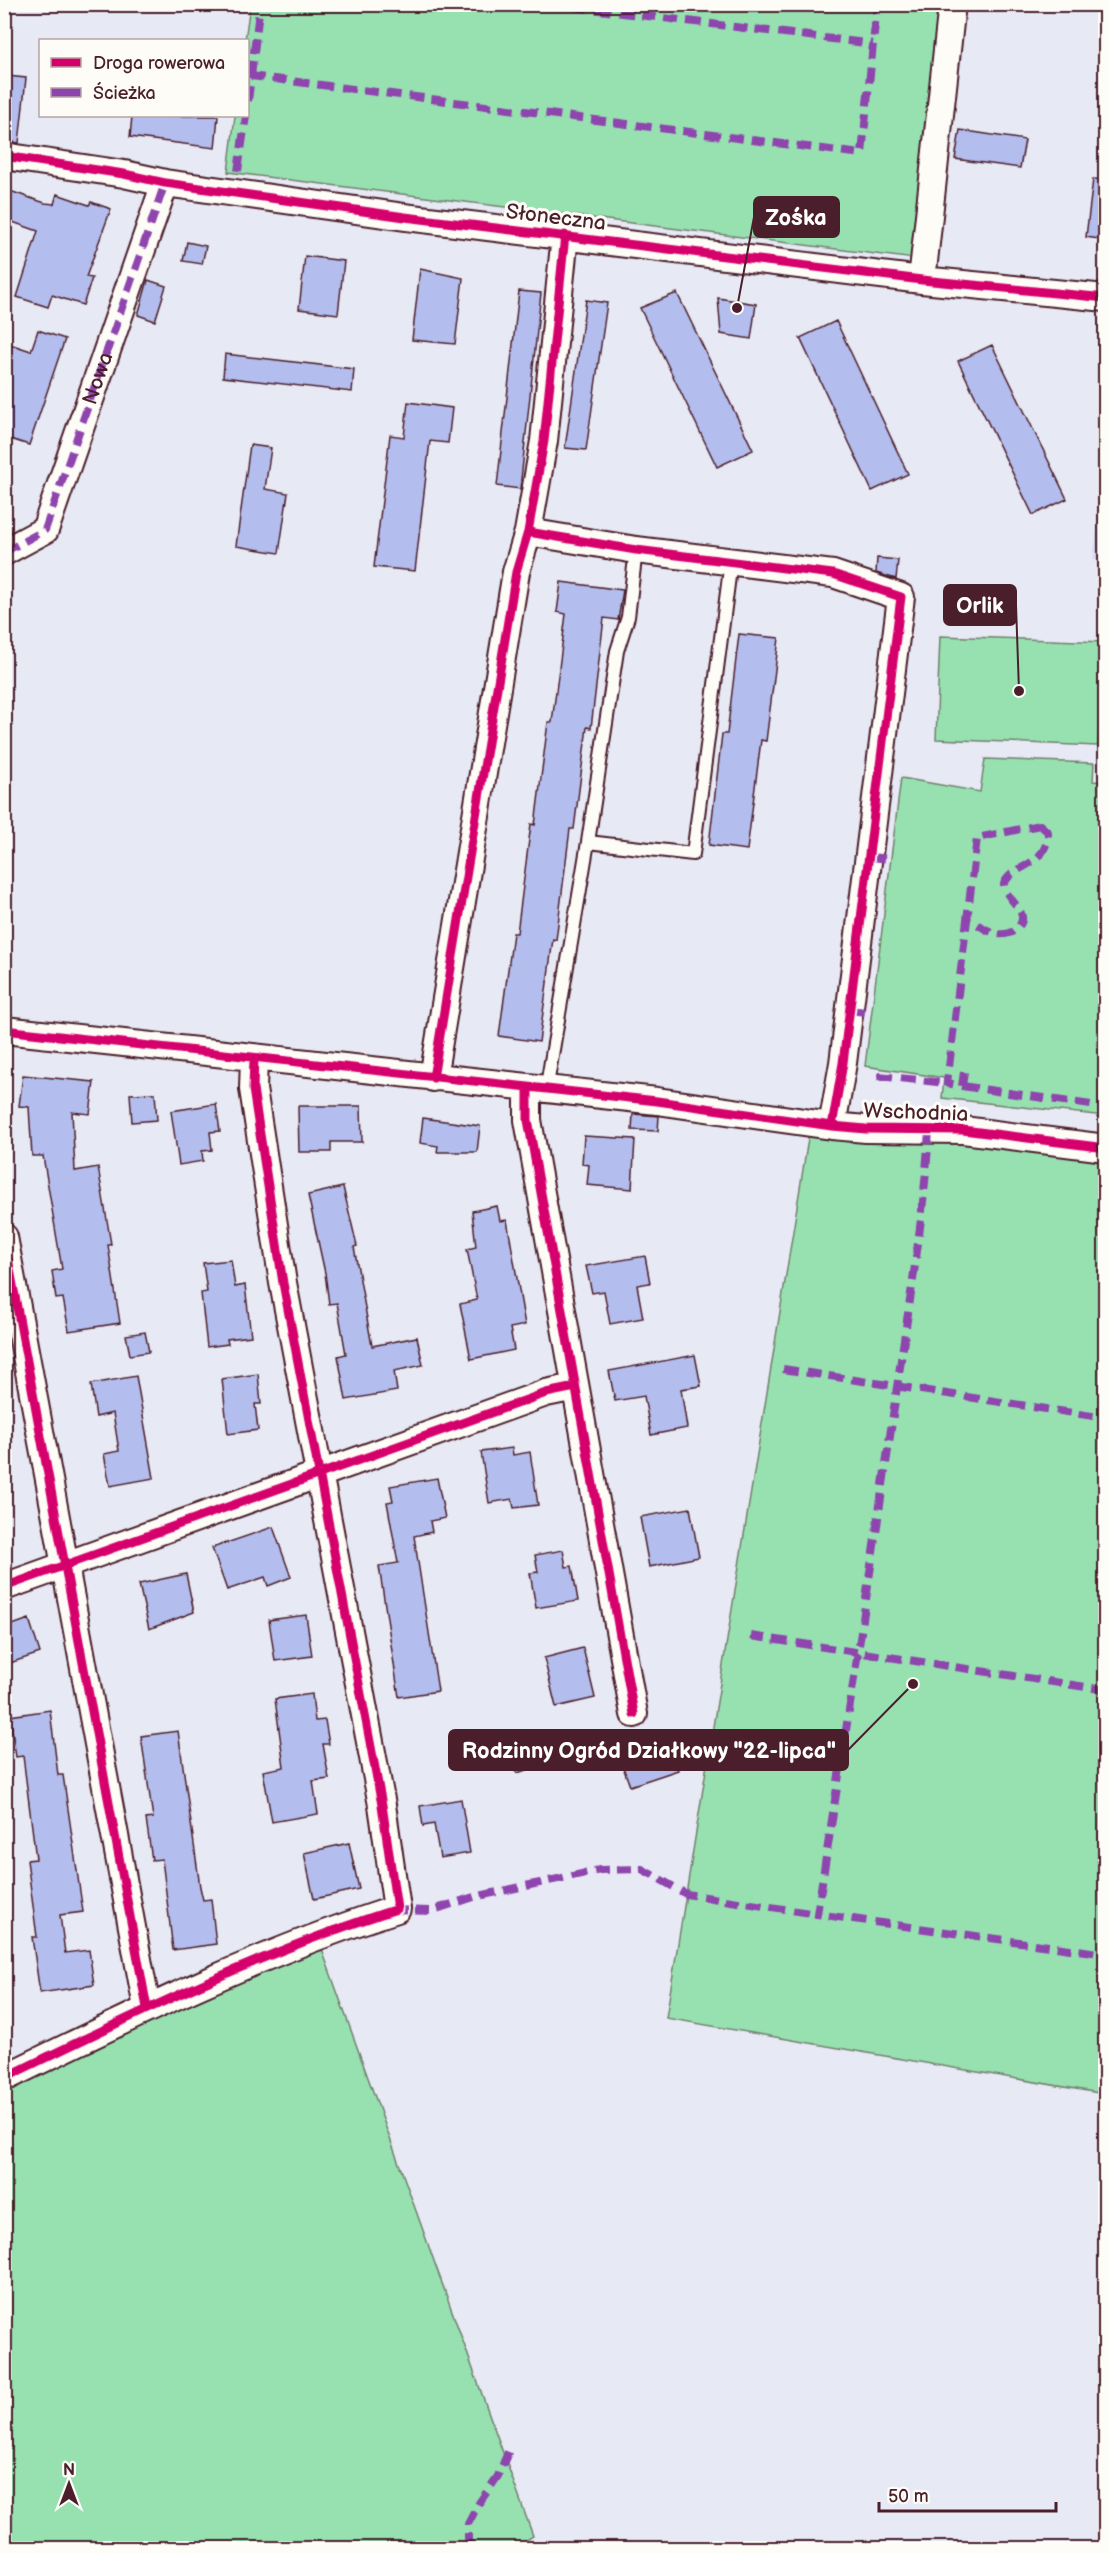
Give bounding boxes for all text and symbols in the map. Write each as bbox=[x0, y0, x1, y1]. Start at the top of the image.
legend bbox=[39, 39, 249, 117]
text: Droga rowerowa bbox=[93, 53, 225, 74]
text: Ścieżka bbox=[93, 81, 156, 104]
callout: Zośka bbox=[754, 197, 839, 237]
street label: Słoneczna bbox=[505, 199, 607, 236]
text: Zośka bbox=[765, 205, 827, 232]
street label: Nowa bbox=[77, 349, 118, 408]
callout: Orlik bbox=[944, 585, 1016, 625]
text: Orlik bbox=[956, 593, 1004, 620]
street label: Wschodnia bbox=[863, 1098, 969, 1127]
callout: Rodzinny Ogród Działkowy "22-lipca" bbox=[449, 1730, 848, 1770]
text: Rodzinny Ogród Działkowy "22-lipca" bbox=[462, 1738, 836, 1765]
north arrow bbox=[39, 2454, 99, 2514]
text: N bbox=[63, 2461, 75, 2480]
scale bar bbox=[879, 2475, 1056, 2513]
text: 50 m bbox=[888, 2486, 929, 2507]

